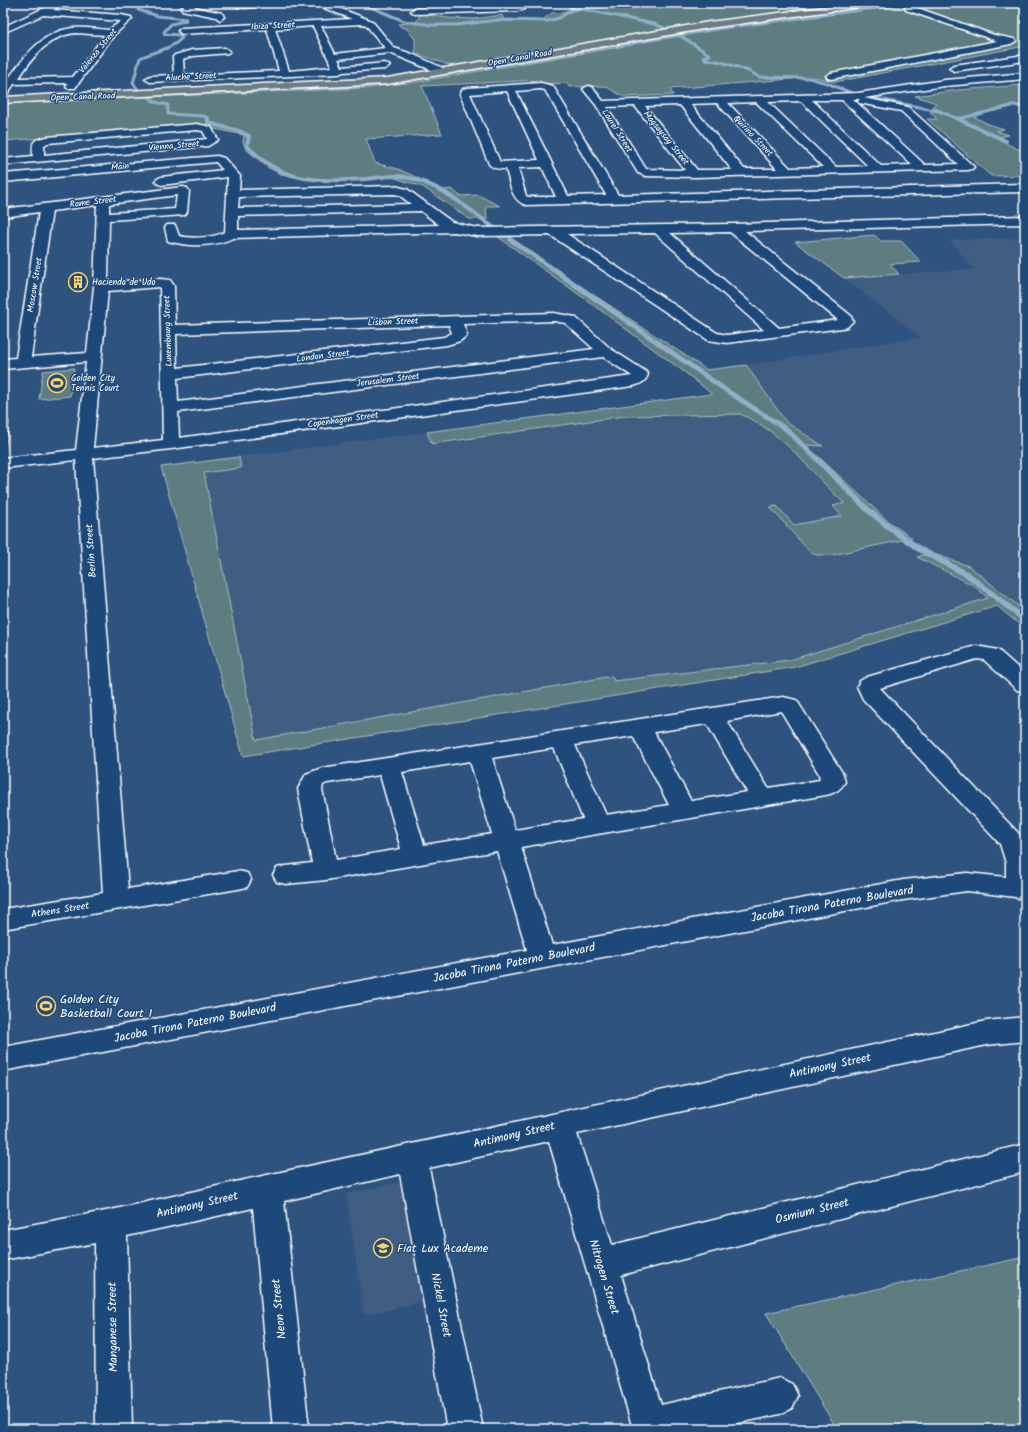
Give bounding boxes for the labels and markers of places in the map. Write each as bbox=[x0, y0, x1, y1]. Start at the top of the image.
building icon: Hacienda de Udo bbox=[67, 271, 89, 293]
place label: Hacienda de Udo bbox=[92, 275, 156, 290]
place label: Golden City Tennis Court bbox=[71, 371, 120, 396]
sports icon: Golden City Tennis Court bbox=[46, 372, 68, 394]
place label: Golden City Basketball Court 1 bbox=[60, 990, 153, 1023]
sports icon: Golden City Basketball Court 1 bbox=[35, 995, 57, 1017]
school or university icon: Fiat Lux Academe bbox=[372, 1237, 394, 1259]
place label: Fiat Lux Academe bbox=[397, 1239, 489, 1258]

